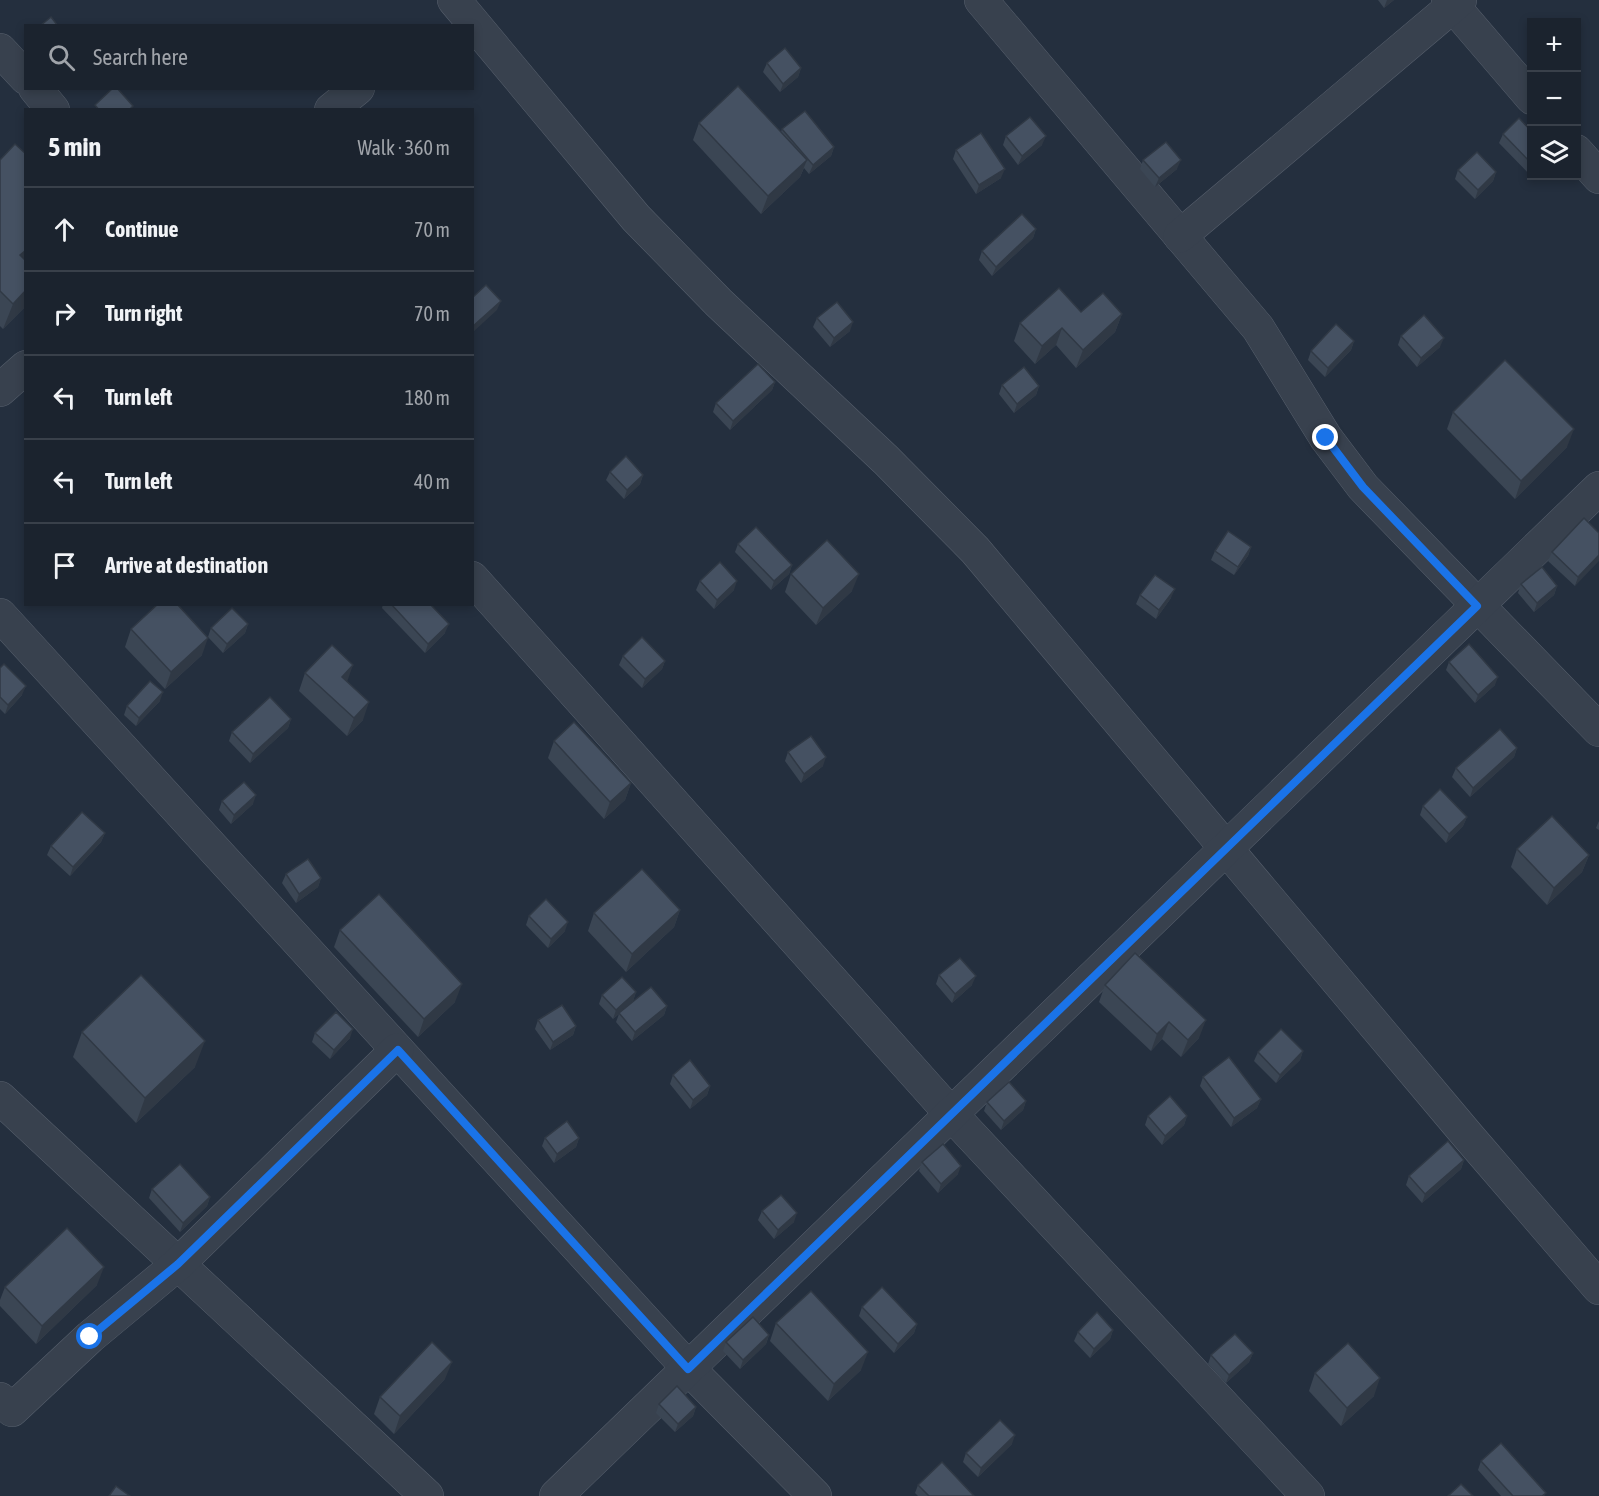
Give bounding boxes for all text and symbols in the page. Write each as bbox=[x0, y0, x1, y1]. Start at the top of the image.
map controls bbox=[1527, 18, 1581, 180]
button: + bbox=[1527, 18, 1581, 72]
search box bbox=[24, 24, 474, 90]
icon: search bbox=[45, 41, 78, 74]
text: Search here bbox=[93, 44, 188, 70]
button: − bbox=[1527, 72, 1581, 126]
button: layers bbox=[1527, 126, 1581, 180]
text: 5 min bbox=[48, 132, 101, 162]
text: Walk · 360 m bbox=[358, 136, 450, 159]
icon: ahead bbox=[48, 213, 81, 246]
text: Continue bbox=[105, 216, 179, 242]
text: 70 m bbox=[414, 218, 450, 241]
icon: right bbox=[48, 297, 81, 330]
text: Turn right bbox=[105, 300, 182, 326]
text: 70 m bbox=[414, 302, 450, 325]
icon: left bbox=[48, 381, 81, 414]
text: Turn left bbox=[105, 384, 172, 410]
text: 180 m bbox=[405, 386, 450, 409]
route end bbox=[1312, 424, 1338, 450]
icon: left bbox=[48, 465, 81, 498]
text: Turn left bbox=[105, 468, 172, 494]
text: 40 m bbox=[414, 470, 450, 493]
icon: arrive bbox=[48, 549, 81, 582]
text: Arrive at destination bbox=[105, 552, 268, 578]
route start bbox=[76, 1323, 102, 1349]

